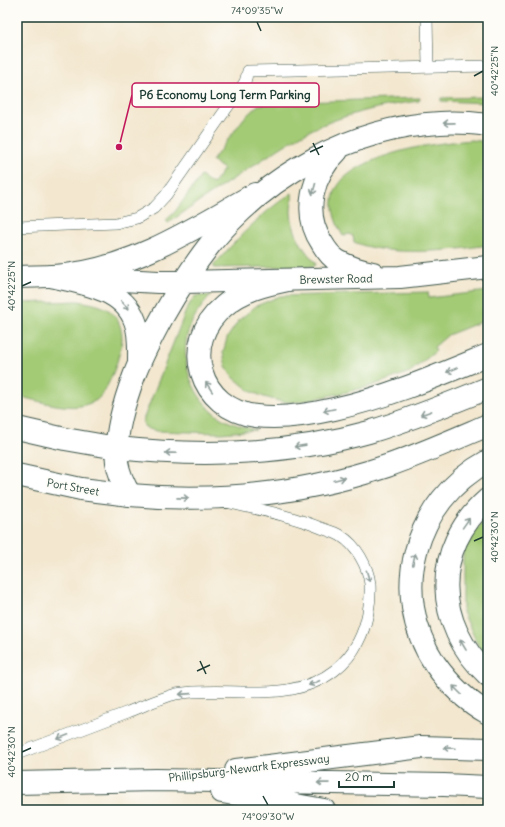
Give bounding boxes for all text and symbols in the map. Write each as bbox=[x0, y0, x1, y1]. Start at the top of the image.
text: 74°09'35"W bbox=[231, 4, 283, 17]
text: 40°42'25"N bbox=[488, 46, 501, 96]
callout: P6 Economy Long Term Parking bbox=[132, 83, 319, 107]
text: P6 Economy Long Term Parking bbox=[139, 87, 311, 103]
one-way arrow bbox=[443, 119, 456, 126]
one-way arrow bbox=[310, 182, 317, 195]
text: 40°42'25"N bbox=[5, 261, 18, 311]
street label: Brewster Road bbox=[299, 271, 373, 287]
one-way arrow bbox=[120, 300, 130, 310]
one-way arrow bbox=[446, 367, 458, 374]
one-way arrow bbox=[205, 382, 213, 393]
one-way arrow bbox=[322, 407, 335, 415]
one-way arrow bbox=[420, 409, 432, 417]
one-way arrow bbox=[294, 442, 307, 450]
one-way arrow bbox=[165, 449, 178, 457]
one-way arrow bbox=[333, 475, 346, 483]
street label: Port Street bbox=[46, 476, 100, 499]
one-way arrow bbox=[176, 494, 189, 502]
text: 40°42'30"N bbox=[488, 511, 501, 563]
one-way arrow bbox=[462, 517, 470, 528]
one-way arrow bbox=[411, 553, 419, 566]
one-way arrow bbox=[365, 569, 372, 582]
one-way arrow bbox=[459, 639, 467, 651]
one-way arrow bbox=[308, 679, 320, 687]
one-way arrow bbox=[452, 685, 462, 695]
one-way arrow bbox=[179, 690, 192, 697]
text: 40°42'30"N bbox=[5, 726, 18, 778]
one-way arrow bbox=[57, 733, 69, 741]
one-way arrow bbox=[443, 745, 456, 752]
street label: Phillipsburg-Newark Expressway bbox=[168, 751, 330, 785]
scale bar bbox=[339, 763, 394, 789]
text: 20 m bbox=[345, 769, 373, 784]
one-way arrow bbox=[317, 779, 330, 787]
text: 74°09'30"W bbox=[242, 810, 294, 823]

